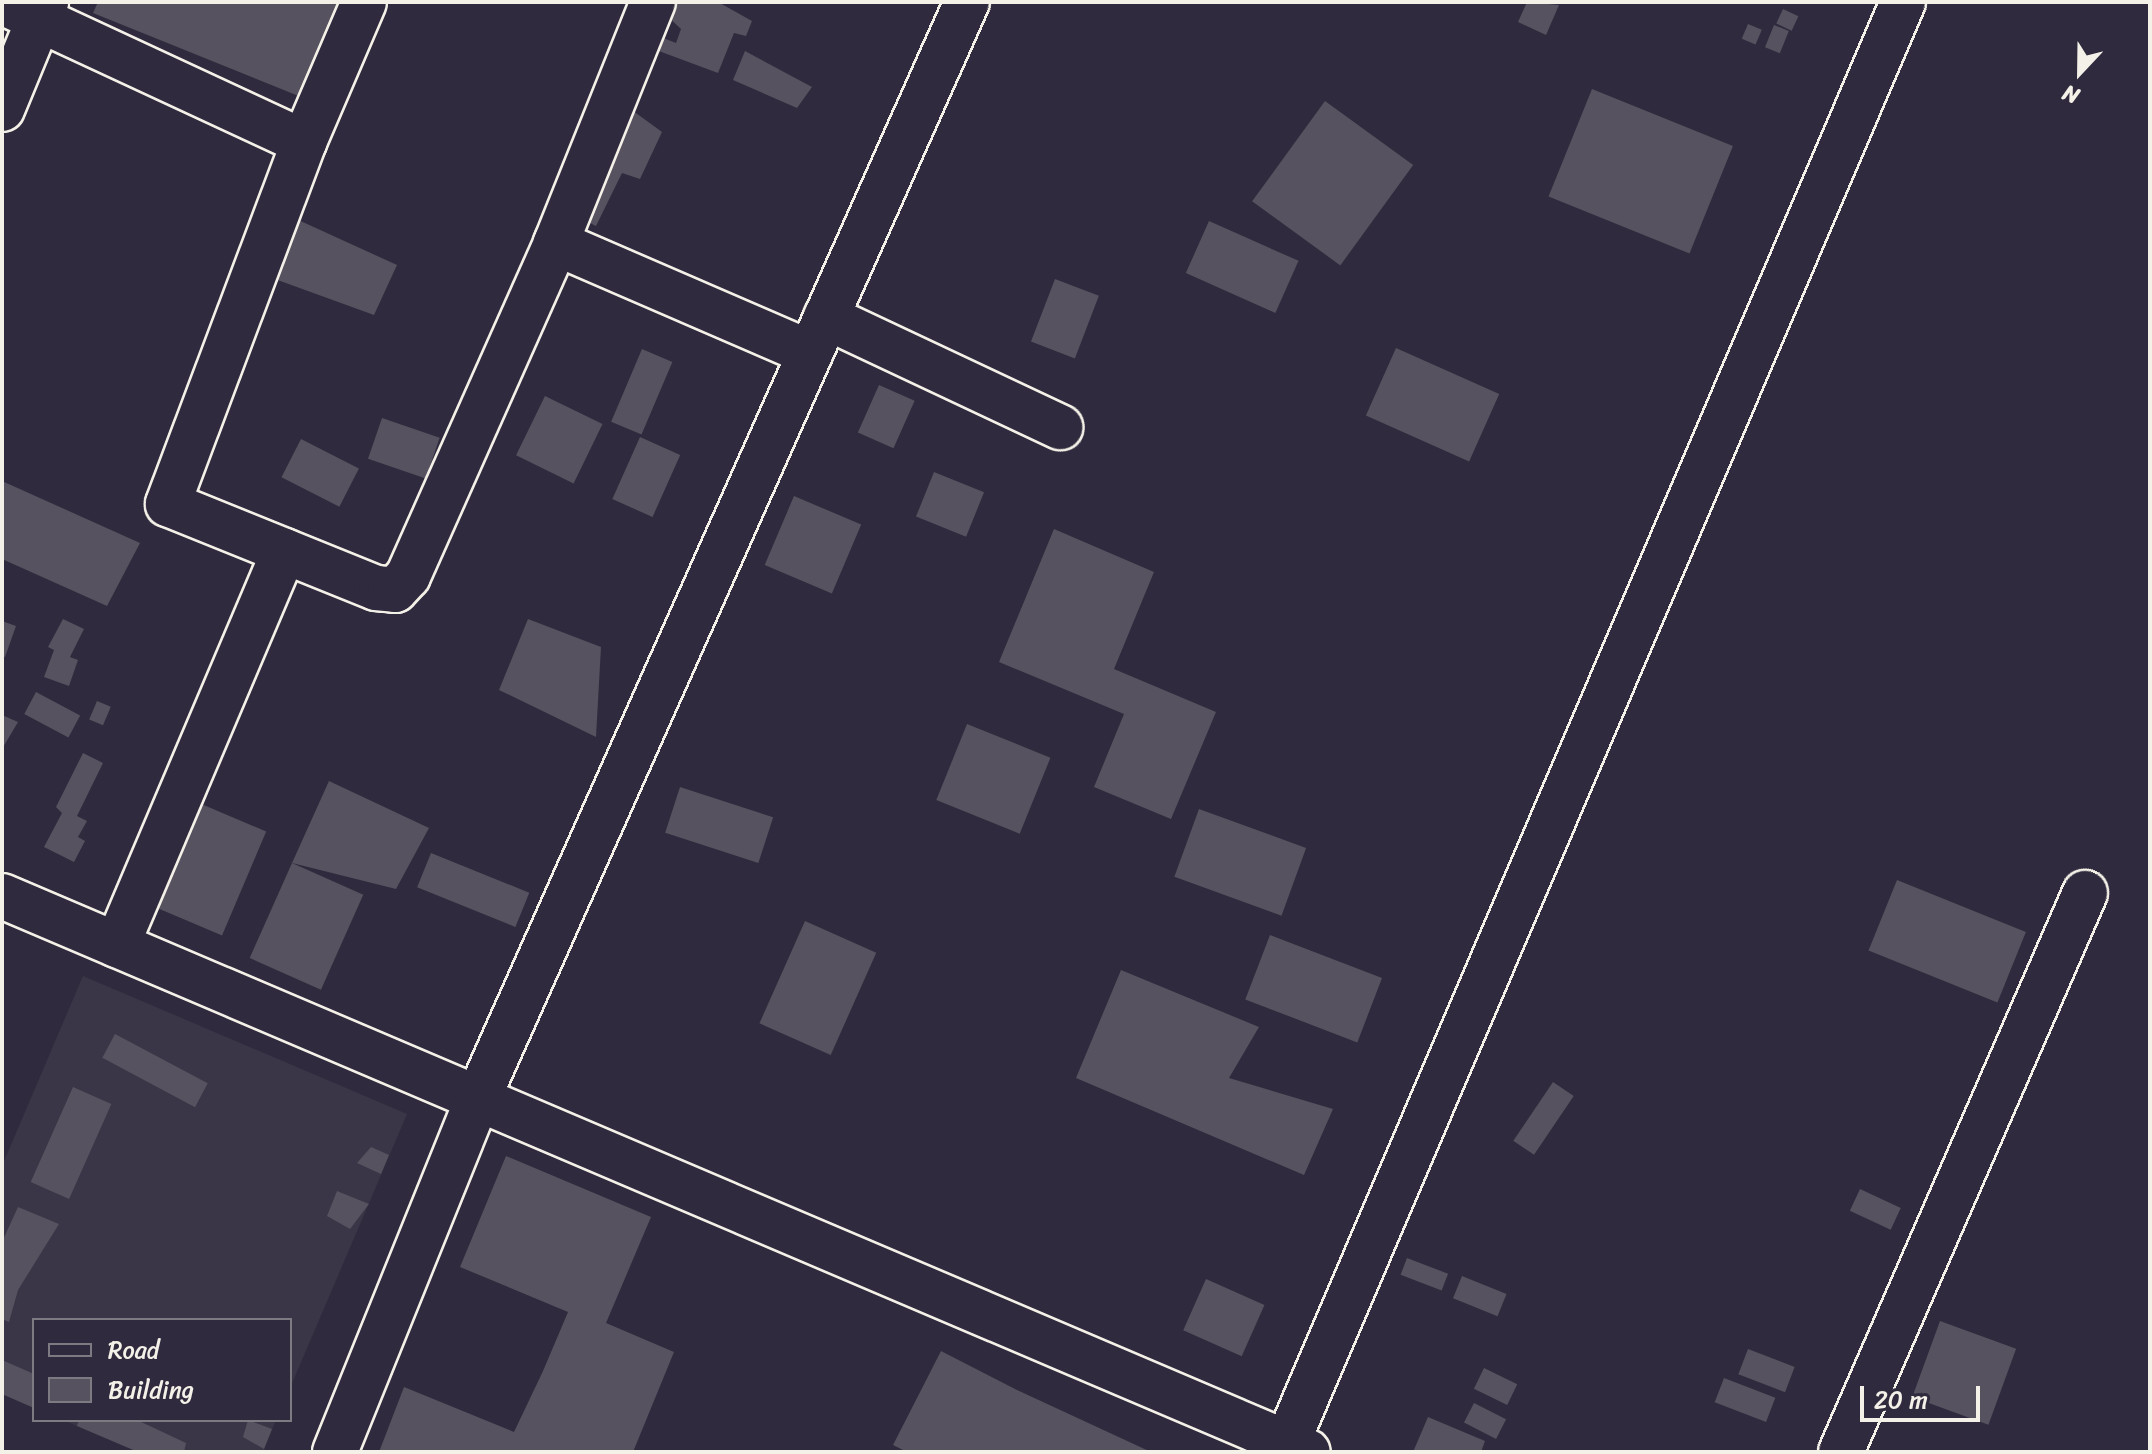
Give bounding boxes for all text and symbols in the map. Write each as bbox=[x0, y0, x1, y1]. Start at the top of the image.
north arrow bbox=[2040, 32, 2120, 112]
text: N bbox=[2056, 74, 2085, 116]
legend bbox=[32, 1318, 292, 1422]
text: Road bbox=[108, 1329, 159, 1371]
text: Building bbox=[108, 1369, 194, 1411]
scale bar bbox=[1864, 1370, 1984, 1420]
text: 20 m bbox=[1874, 1379, 1928, 1421]

